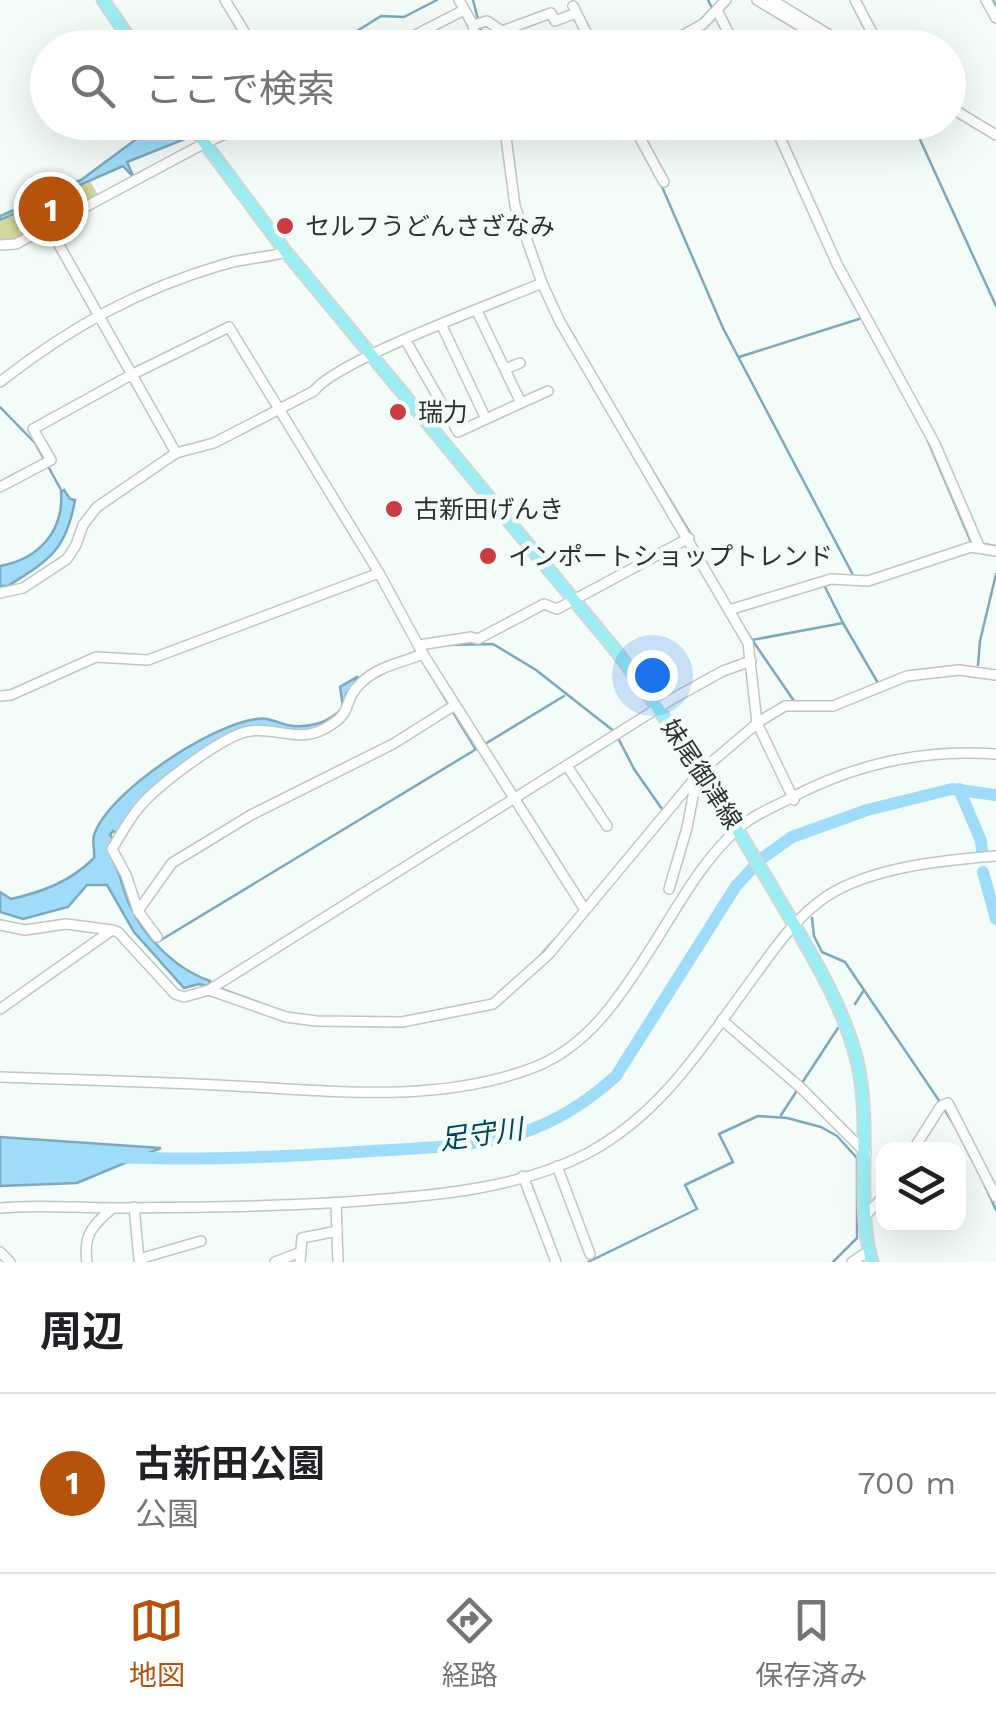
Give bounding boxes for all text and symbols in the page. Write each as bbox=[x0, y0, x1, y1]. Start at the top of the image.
search box bbox=[30, 30, 966, 140]
icon: search bbox=[65, 58, 120, 113]
text: ここで検索 bbox=[145, 67, 335, 111]
pin: 1 bbox=[18, 172, 84, 246]
place label: セルフうどんさざなみ bbox=[305, 212, 555, 241]
marker: セルフうどんさざなみ bbox=[274, 215, 296, 237]
place label: 瑞力 bbox=[418, 398, 468, 427]
marker: 瑞力 bbox=[387, 401, 409, 423]
place label: 古新田げんき bbox=[414, 495, 564, 524]
marker: 古新田げんき bbox=[383, 498, 405, 520]
place label: インポートショップトレンド bbox=[508, 542, 833, 571]
marker: インポートショップトレンド bbox=[477, 545, 499, 567]
your location bbox=[627, 650, 678, 701]
street label: 妹尾御津線 bbox=[655, 714, 748, 835]
water label: 足守川 bbox=[437, 1112, 528, 1157]
map controls bbox=[876, 1142, 966, 1232]
button: layers bbox=[876, 1142, 966, 1232]
text: 周辺 bbox=[40, 1307, 124, 1356]
text: 古新田公園 bbox=[135, 1442, 325, 1486]
text: 1 bbox=[66, 1464, 79, 1502]
text: 700 m bbox=[857, 1464, 956, 1502]
text: 公園 bbox=[135, 1495, 199, 1533]
tab: 地図 bbox=[129, 1593, 185, 1693]
tab: 経路 bbox=[442, 1593, 498, 1693]
tab: 保存済み bbox=[755, 1593, 867, 1693]

